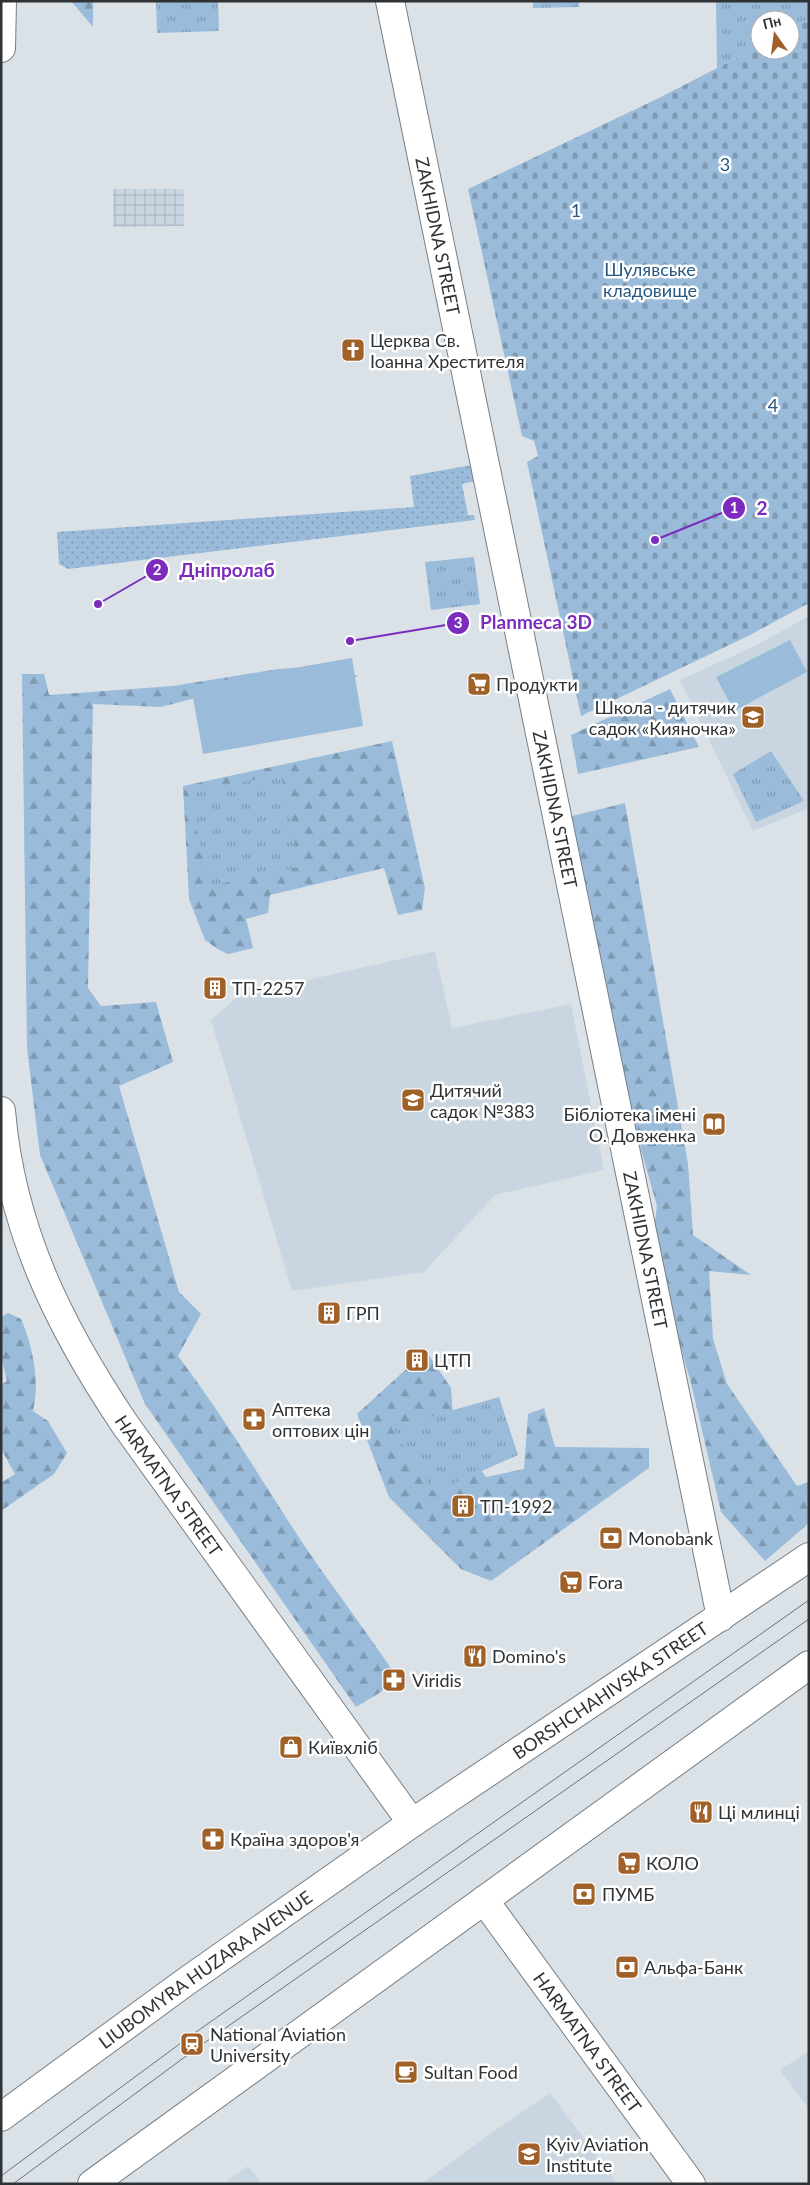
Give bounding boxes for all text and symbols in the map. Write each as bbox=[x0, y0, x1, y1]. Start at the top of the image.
north arrow bbox=[750, 10, 800, 60]
text: Пн bbox=[761, 11, 783, 32]
park label: 3 bbox=[720, 153, 730, 175]
street label: ZAKHIDNA STREET bbox=[411, 155, 465, 317]
park label: 1 bbox=[571, 199, 581, 221]
park label: Шулявське кладовище bbox=[603, 258, 697, 301]
place label: Церква Св. Іоанна Хрестителя bbox=[370, 329, 525, 372]
church icon: Церква Св. Іоанна Хрестителя bbox=[340, 337, 366, 363]
park label: 4 bbox=[768, 394, 778, 416]
callout: 2 bbox=[722, 491, 778, 525]
text: 2 bbox=[756, 496, 768, 519]
text: 1 bbox=[730, 498, 738, 516]
callout: Дніпролаб bbox=[144, 553, 285, 587]
text: Дніпролаб bbox=[179, 558, 275, 581]
text: 2 bbox=[153, 560, 162, 578]
callout: Planmeca 3D bbox=[445, 606, 602, 640]
text: Planmeca 3D bbox=[480, 610, 592, 633]
text: 3 bbox=[454, 613, 462, 631]
supermarket icon: Продукти bbox=[466, 671, 492, 697]
place label: Продукти bbox=[496, 673, 578, 695]
place label: Школа - дитячик садок «Кияночка» bbox=[589, 696, 737, 739]
school or university icon: Школа - дитячик садок «Кияночка» bbox=[740, 704, 766, 730]
street label: ZAKHIDNA STREET bbox=[529, 728, 583, 890]
building icon: ТП-2257 bbox=[202, 975, 228, 1001]
place label: ТП-2257 bbox=[232, 977, 304, 999]
place label: Дитячий садок №383 bbox=[430, 1079, 535, 1122]
school or university icon: Дитячий садок №383 bbox=[400, 1087, 426, 1113]
place label: Бібліотека імені О. Довженка bbox=[564, 1103, 696, 1146]
library icon: Бібліотека імені О. Довженка bbox=[701, 1111, 727, 1137]
street label: ZAKHIDNA STREET bbox=[619, 1169, 673, 1331]
building icon: ГРП bbox=[316, 1300, 342, 1326]
place label: ГРП bbox=[346, 1302, 380, 1324]
building icon: ЦТП bbox=[404, 1347, 430, 1373]
place label: ЦТП bbox=[434, 1349, 472, 1371]
place label: Аптека оптових цін bbox=[272, 1398, 369, 1441]
pharmacy icon: Аптека оптових цін bbox=[241, 1406, 267, 1432]
street label: HARMATNA STREET bbox=[111, 1411, 227, 1560]
building icon: ТП-1992 bbox=[450, 1493, 476, 1519]
place label: ТП-1992 bbox=[480, 1495, 552, 1517]
bank icon: Monobank bbox=[598, 1525, 624, 1551]
place label: Monobank bbox=[628, 1527, 714, 1549]
supermarket icon: Fora bbox=[558, 1569, 584, 1595]
place label: Fora bbox=[588, 1571, 623, 1593]
street label: BORSHCHAHIVSKA STREET bbox=[508, 1617, 712, 1763]
restaurant icon: Domino's bbox=[462, 1643, 488, 1669]
place label: Domino's bbox=[492, 1645, 566, 1667]
pharmacy icon: Viridis bbox=[381, 1667, 407, 1693]
place label: Viridis bbox=[412, 1669, 462, 1691]
shop icon: Київхліб bbox=[278, 1734, 304, 1760]
place label: Київхліб bbox=[308, 1736, 378, 1758]
restaurant icon: Ці млинці bbox=[688, 1799, 714, 1825]
place label: Ці млинці bbox=[718, 1801, 800, 1823]
pharmacy icon: Країна здоров'я bbox=[200, 1826, 226, 1852]
place label: Країна здоров'я bbox=[230, 1828, 359, 1850]
supermarket icon: КОЛО bbox=[616, 1850, 642, 1876]
place label: КОЛО bbox=[646, 1852, 699, 1874]
bank icon: ПУМБ bbox=[571, 1881, 597, 1907]
place label: ПУМБ bbox=[602, 1883, 654, 1905]
street label: LIUBOMYRA HUZARA AVENUE bbox=[94, 1886, 316, 2053]
bank icon: Альфа-Банк bbox=[614, 1954, 640, 1980]
place label: Альфа-Банк bbox=[644, 1956, 744, 1978]
street label: HARMATNA STREET bbox=[529, 1968, 646, 2117]
place label: National Aviation University bbox=[210, 2023, 346, 2066]
station icon: National Aviation University bbox=[179, 2031, 205, 2057]
cafe icon: Sultan Food bbox=[393, 2059, 419, 2085]
place label: Sultan Food bbox=[424, 2061, 518, 2083]
place label: Kyiv Aviation Institute bbox=[546, 2133, 649, 2176]
school or university icon: Kyiv Aviation Institute bbox=[516, 2141, 542, 2167]

